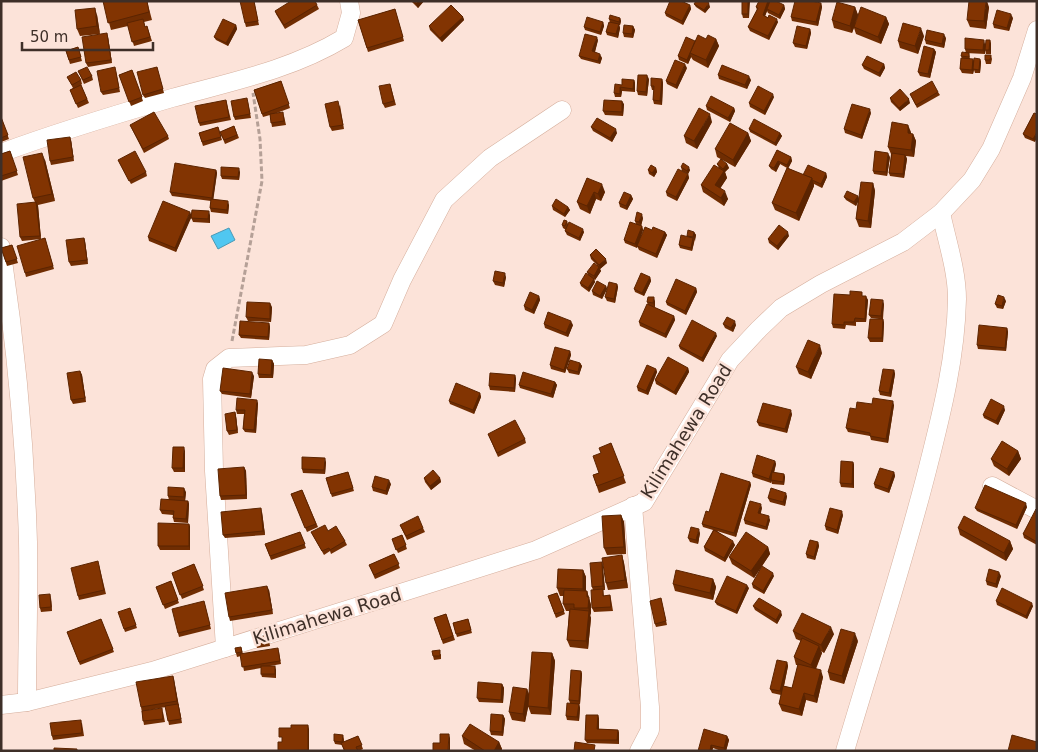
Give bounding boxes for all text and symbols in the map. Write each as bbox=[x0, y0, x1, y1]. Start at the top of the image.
scale bar bbox=[22, 20, 154, 52]
text: 50 m bbox=[30, 28, 68, 46]
street label: Kilimahewa Road bbox=[636, 360, 736, 502]
street label: Kilimahewa Road bbox=[250, 583, 404, 649]

